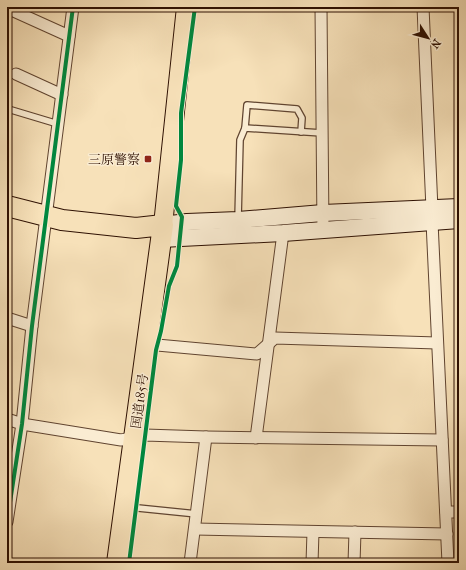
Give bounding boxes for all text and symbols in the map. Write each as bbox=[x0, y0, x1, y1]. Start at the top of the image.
north arrow bbox=[408, 18, 448, 58]
text: N bbox=[428, 36, 443, 51]
place label: 三原警察 bbox=[88, 152, 140, 167]
marker: 三原警察 bbox=[143, 154, 153, 164]
street label: 国道185号 bbox=[128, 372, 151, 430]

